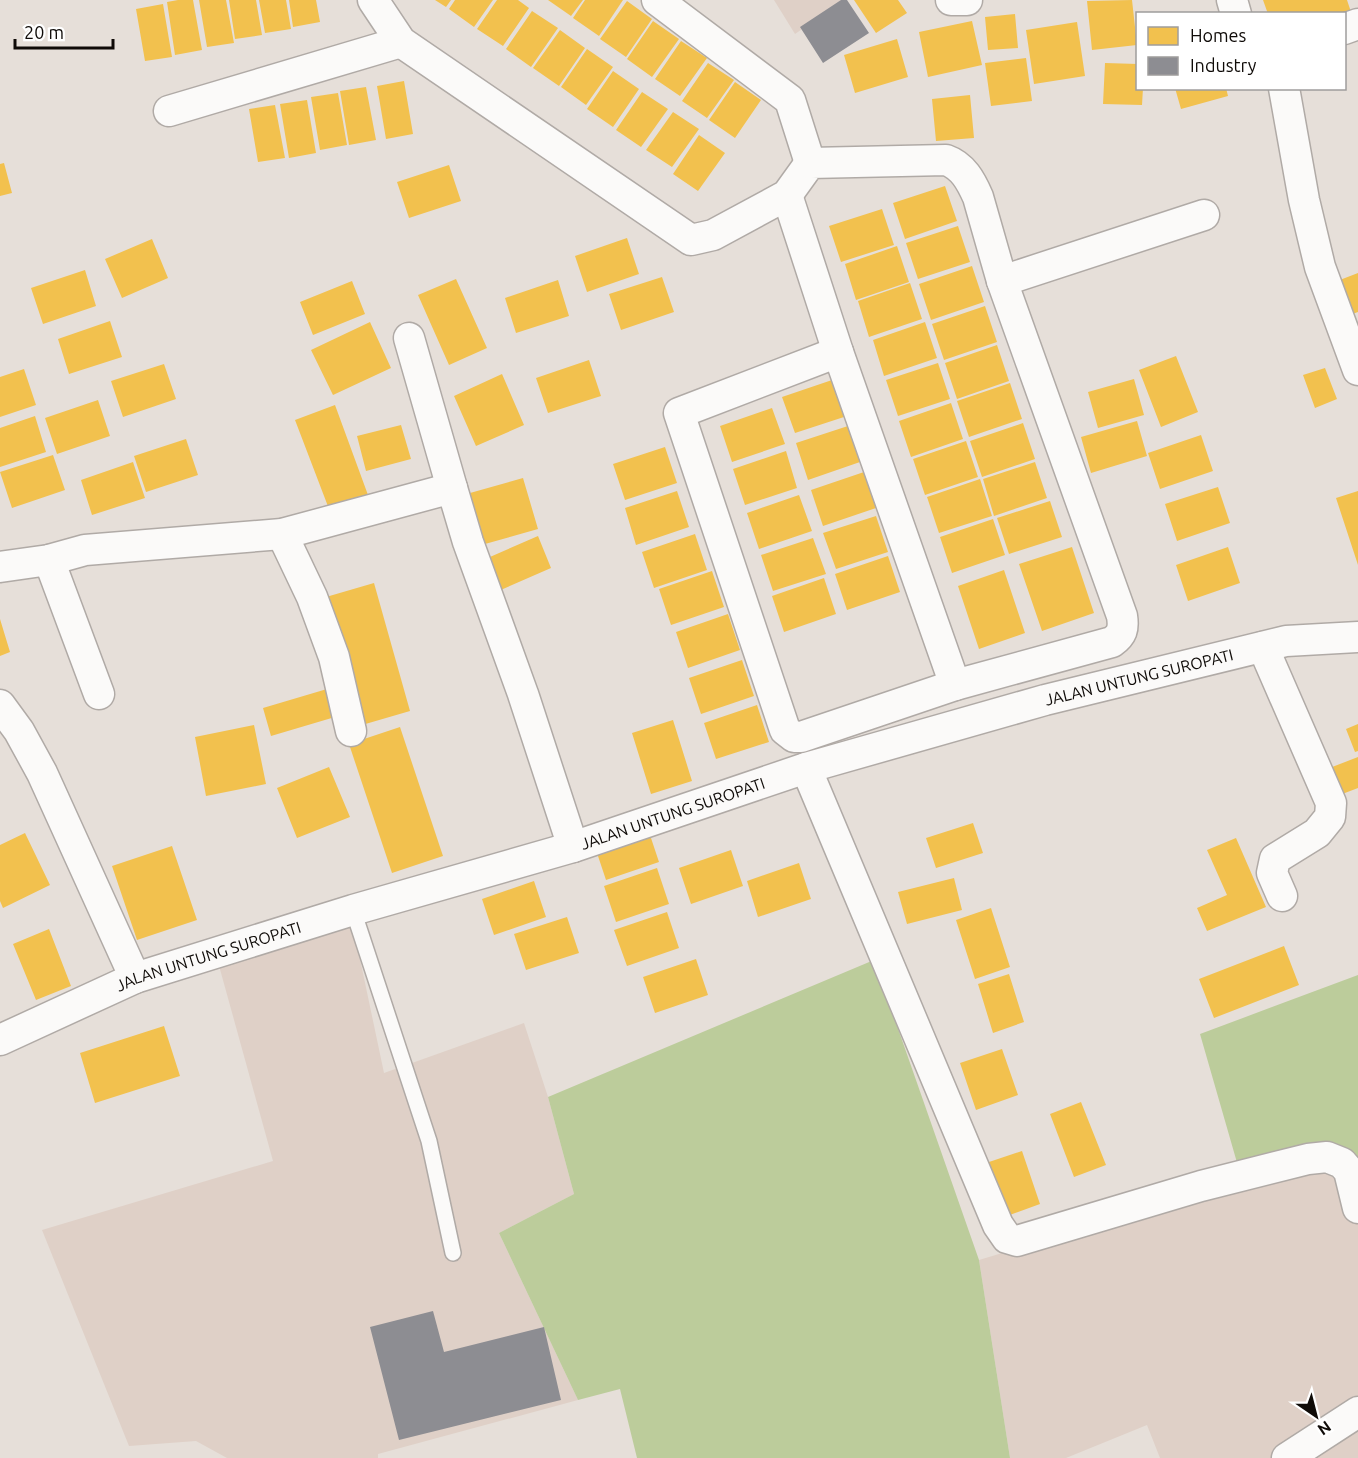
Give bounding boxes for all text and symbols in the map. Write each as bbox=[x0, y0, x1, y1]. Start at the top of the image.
scale bar bbox=[15, 12, 112, 50]
legend bbox=[1136, 12, 1346, 90]
text: 20 m bbox=[24, 22, 64, 42]
text: Homes bbox=[1190, 25, 1247, 45]
text: Industry bbox=[1190, 55, 1257, 75]
street label: JALAN UNTUNG SUROPATI bbox=[1043, 645, 1235, 709]
street label: JALAN UNTUNG SUROPATI bbox=[578, 774, 767, 853]
street label: JALAN UNTUNG SUROPATI bbox=[113, 918, 303, 995]
north arrow bbox=[1286, 1386, 1346, 1446]
text: N bbox=[1315, 1417, 1335, 1439]

